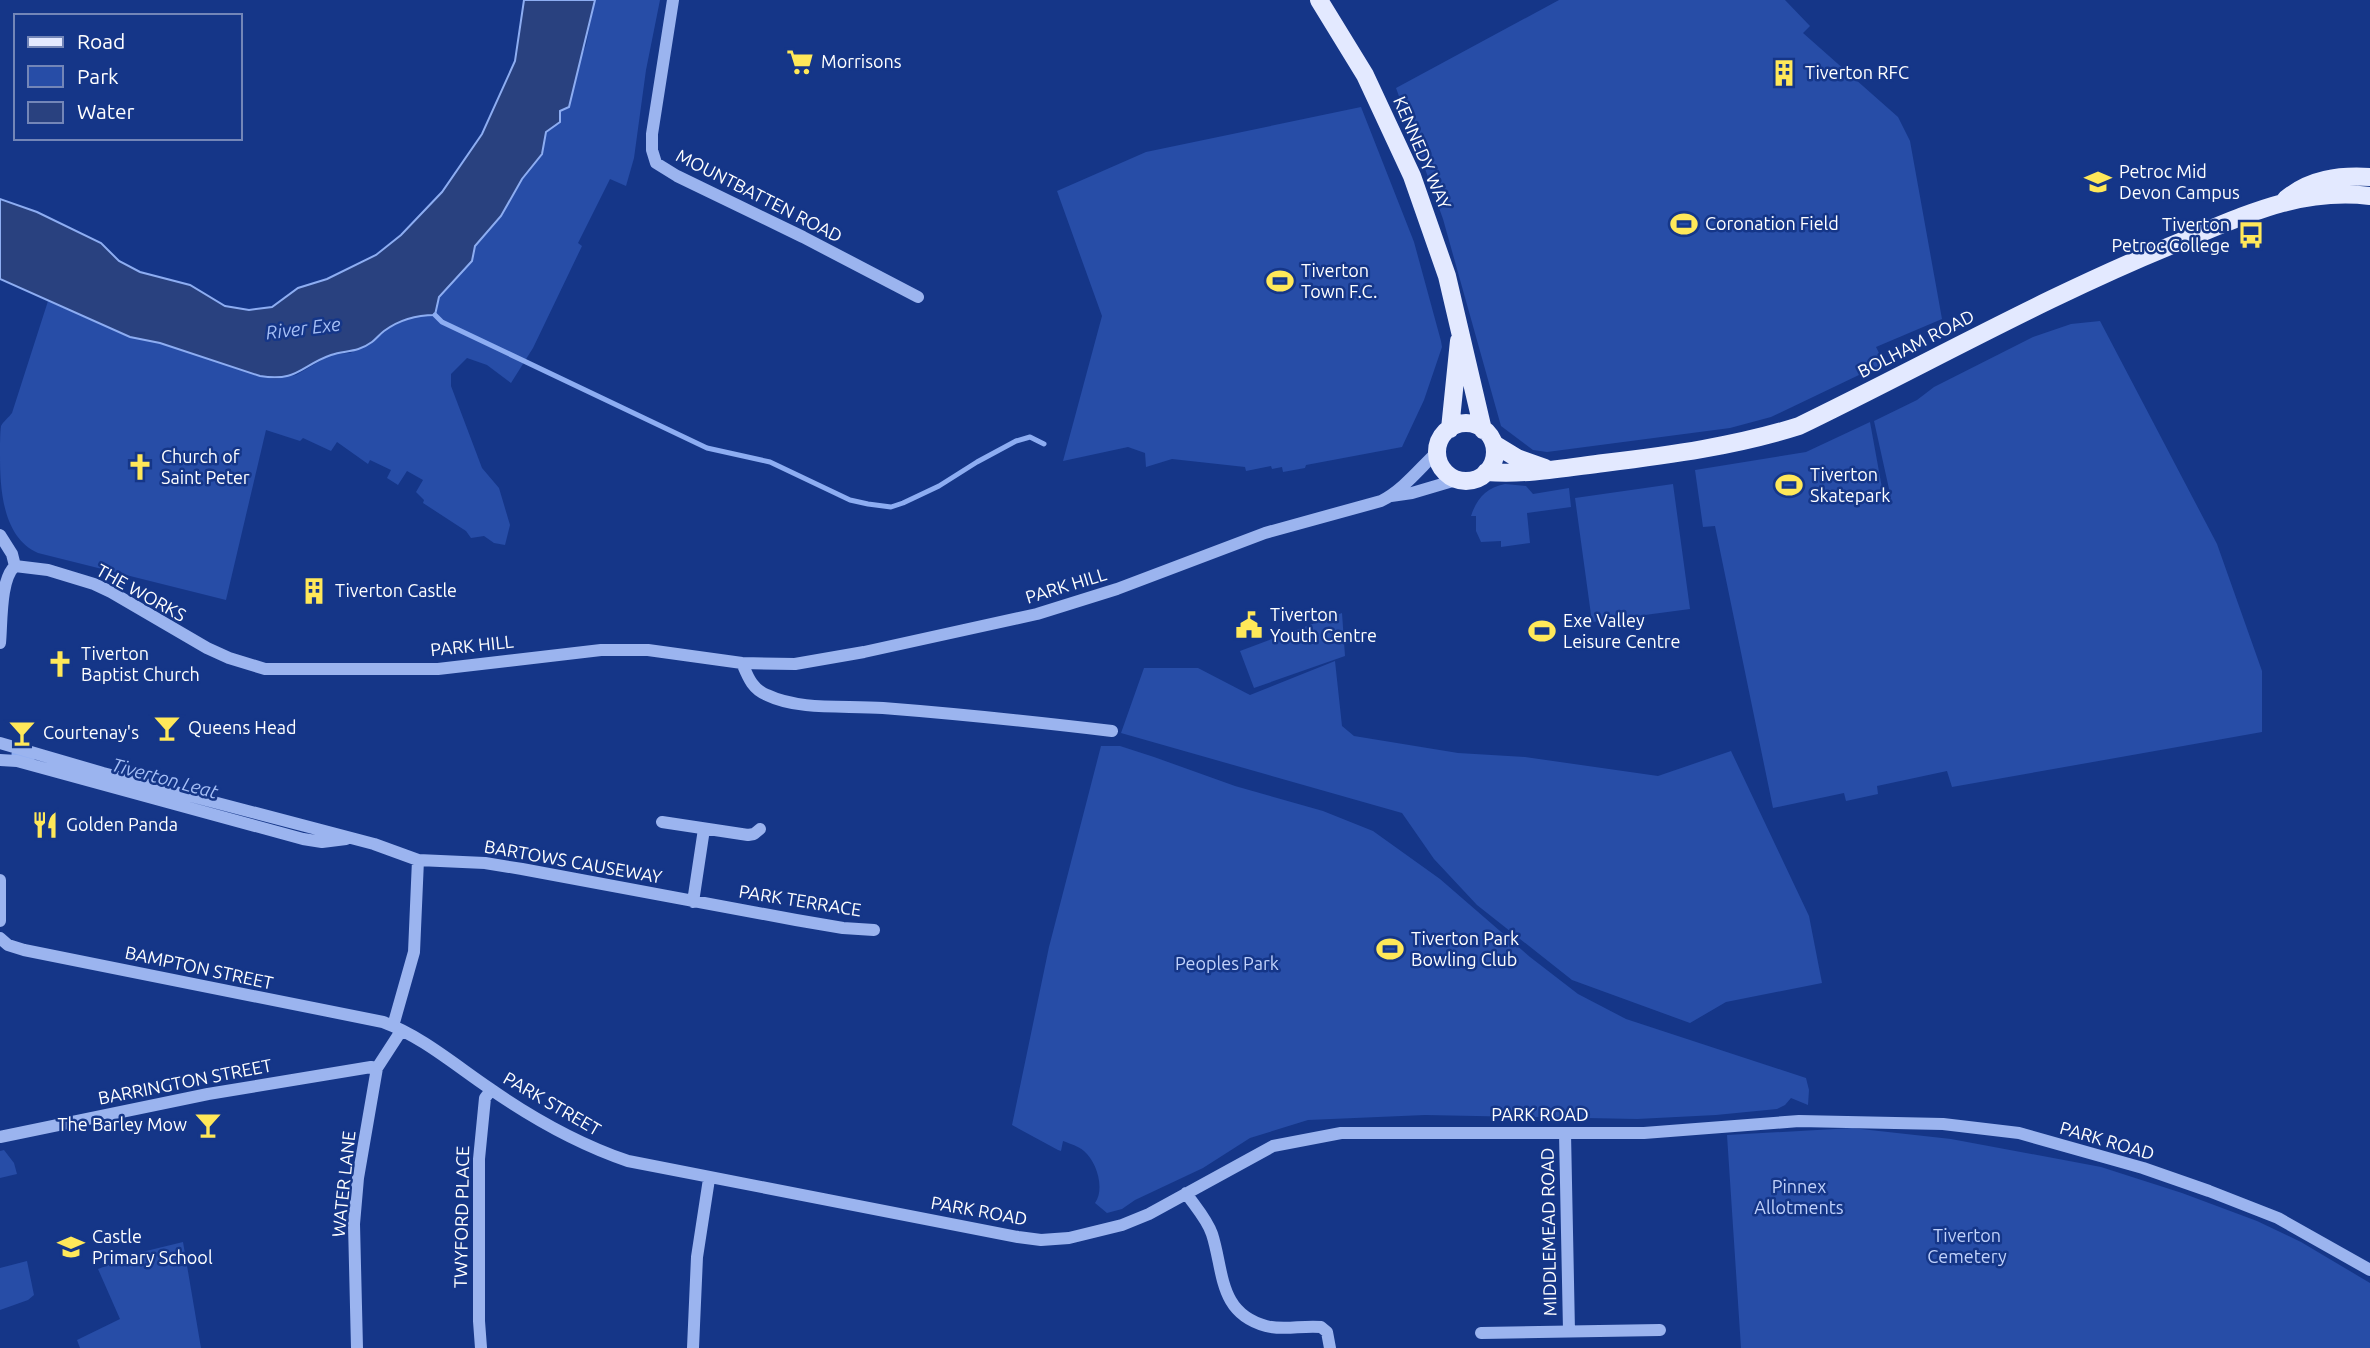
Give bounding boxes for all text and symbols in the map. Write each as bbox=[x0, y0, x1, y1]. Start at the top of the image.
legend bbox=[14, 14, 242, 140]
text: Road bbox=[77, 29, 125, 53]
supermarket icon: Morrisons bbox=[785, 47, 815, 77]
place label: Morrisons bbox=[821, 51, 902, 71]
building icon: Tiverton RFC bbox=[1769, 58, 1799, 88]
place label: Tiverton RFC bbox=[1805, 62, 1909, 82]
text: Park bbox=[77, 64, 119, 88]
street label: KENNEDY WAY bbox=[1390, 93, 1456, 213]
text: Water bbox=[77, 99, 135, 123]
street label: MOUNTBATTEN ROAD bbox=[673, 144, 846, 246]
place label: Petroc Mid Devon Campus bbox=[2119, 161, 2240, 202]
school or university icon: Petroc Mid Devon Campus bbox=[2083, 167, 2113, 197]
sports icon: Coronation Field bbox=[1669, 209, 1699, 239]
place label: Coronation Field bbox=[1705, 213, 1839, 233]
place label: Tiverton Petroc College bbox=[2112, 214, 2230, 255]
bus stop icon: Tiverton Petroc College bbox=[2236, 220, 2266, 250]
place label: Tiverton Town F.C. bbox=[1301, 260, 1377, 301]
sports icon: Tiverton Town F.C. bbox=[1265, 266, 1295, 296]
street label: BOLHAM ROAD bbox=[1854, 305, 1977, 381]
water label: River Exe bbox=[264, 312, 342, 344]
place label: Church of Saint Peter bbox=[161, 446, 250, 487]
church icon: Church of Saint Peter bbox=[125, 452, 155, 482]
place label: Tiverton Skatepark bbox=[1810, 464, 1890, 505]
sports icon: Tiverton Skatepark bbox=[1774, 470, 1804, 500]
street label: THE WORKS bbox=[93, 559, 190, 625]
street label: PARK HILL bbox=[1023, 563, 1109, 607]
building icon: Tiverton Castle bbox=[299, 576, 329, 606]
place label: Tiverton Castle bbox=[335, 580, 457, 600]
place label: Tiverton Youth Centre bbox=[1270, 604, 1377, 645]
public building icon: Tiverton Youth Centre bbox=[1234, 610, 1264, 640]
place label: Exe Valley Leisure Centre bbox=[1563, 610, 1680, 651]
sports icon: Exe Valley Leisure Centre bbox=[1527, 616, 1557, 646]
street label: PARK HILL bbox=[429, 631, 514, 659]
place label: Tiverton Baptist Church bbox=[81, 643, 200, 684]
church icon: Tiverton Baptist Church bbox=[45, 649, 75, 679]
bar icon: Queens Head bbox=[152, 713, 182, 743]
place label: Queens Head bbox=[188, 717, 297, 738]
bar icon: Courtenay's bbox=[7, 718, 37, 748]
place label: Courtenay's bbox=[43, 722, 139, 742]
water label: Tiverton Leat bbox=[109, 753, 221, 803]
restaurant icon: Golden Panda bbox=[30, 810, 60, 840]
place label: Golden Panda bbox=[66, 814, 178, 834]
street label: BARTOWS CAUSEWAY bbox=[483, 836, 664, 887]
street label: PARK TERRACE bbox=[737, 880, 863, 920]
place label: Tiverton Park Bowling Club bbox=[1411, 928, 1519, 969]
sports icon: Tiverton Park Bowling Club bbox=[1375, 934, 1405, 964]
street label: BAMPTON STREET bbox=[123, 942, 275, 993]
park label: Peoples Park bbox=[1175, 953, 1279, 973]
street label: BARRINGTON STREET bbox=[96, 1054, 273, 1108]
street label: PARK STREET bbox=[500, 1067, 605, 1139]
street label: PARK ROAD bbox=[1491, 1104, 1589, 1124]
bar icon: The Barley Mow bbox=[193, 1110, 223, 1140]
place label: The Barley Mow bbox=[58, 1114, 187, 1134]
street label: PARK ROAD bbox=[2058, 1117, 2157, 1163]
street label: WATER LANE bbox=[327, 1130, 359, 1238]
street label: TWYFORD PLACE bbox=[450, 1146, 472, 1288]
street label: MIDDLEMEAD ROAD bbox=[1537, 1147, 1559, 1317]
park label: Pinnex Allotments bbox=[1754, 1176, 1844, 1217]
street label: PARK ROAD bbox=[929, 1192, 1029, 1228]
park label: Tiverton Cemetery bbox=[1927, 1225, 2007, 1266]
place label: Castle Primary School bbox=[92, 1226, 213, 1267]
school or university icon: Castle Primary School bbox=[56, 1232, 86, 1262]

